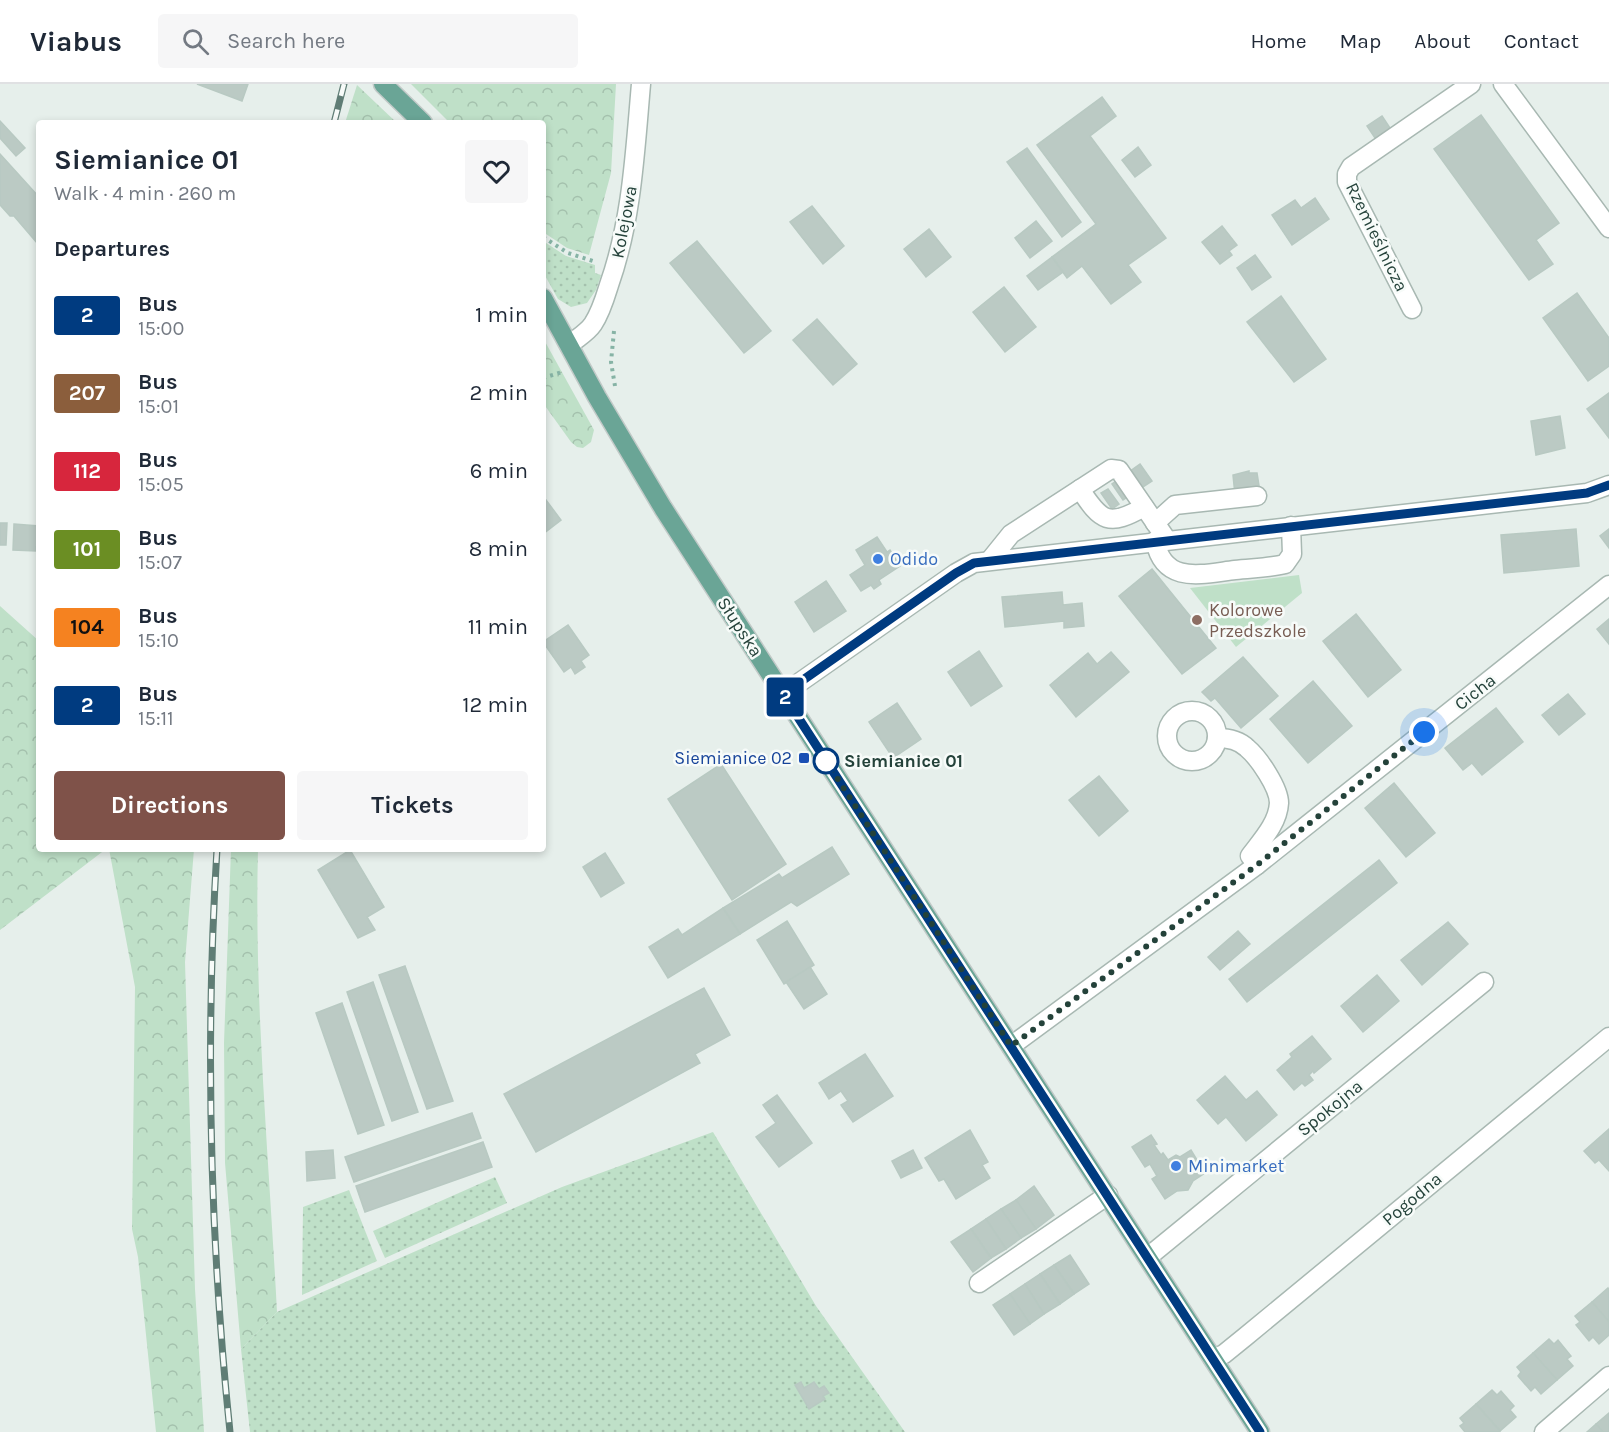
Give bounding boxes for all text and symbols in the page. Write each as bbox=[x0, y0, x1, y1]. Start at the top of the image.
search box bbox=[158, 14, 578, 68]
text: Viabus bbox=[30, 25, 122, 58]
icon: search bbox=[179, 25, 212, 58]
text: Search here bbox=[227, 28, 345, 54]
text: Home bbox=[1251, 29, 1307, 53]
text: Map bbox=[1340, 29, 1381, 53]
text: About bbox=[1414, 29, 1471, 53]
text: Contact bbox=[1504, 29, 1579, 53]
button: heart bbox=[465, 140, 528, 203]
text: Siemianice 01 bbox=[54, 143, 239, 176]
street label: Rzemieślnicza bbox=[1341, 179, 1413, 295]
text: Walk · 4 min · 260 m bbox=[54, 182, 236, 205]
street label: Kolejowa bbox=[606, 184, 642, 260]
text: Departures bbox=[54, 236, 170, 262]
text: Bus bbox=[138, 291, 178, 317]
text: 1 min bbox=[475, 302, 528, 328]
text: 2 bbox=[81, 303, 93, 327]
text: 15:00 bbox=[138, 317, 184, 340]
text: Bus bbox=[138, 369, 178, 395]
text: 2 min bbox=[470, 380, 528, 406]
text: 207 bbox=[69, 381, 105, 405]
text: 15:01 bbox=[138, 395, 179, 418]
text: Bus bbox=[138, 447, 178, 473]
text: 6 min bbox=[470, 458, 528, 484]
text: 112 bbox=[73, 459, 101, 483]
text: 15:05 bbox=[138, 473, 184, 496]
text: Bus bbox=[138, 525, 178, 551]
text: 8 min bbox=[469, 536, 528, 562]
text: 101 bbox=[73, 537, 101, 561]
place label: Odido bbox=[890, 548, 938, 570]
text: 15:07 bbox=[138, 551, 182, 574]
marker: Odido bbox=[871, 552, 885, 566]
street label: Słupska bbox=[713, 593, 767, 661]
place label: Kolorowe Przedszkole bbox=[1209, 599, 1306, 642]
text: Bus bbox=[138, 603, 178, 629]
marker: Kolorowe Przedszkole bbox=[1190, 613, 1204, 627]
text: 11 min bbox=[468, 614, 528, 640]
text: 104 bbox=[70, 615, 104, 639]
text: 15:10 bbox=[138, 629, 179, 652]
street label: Cicha bbox=[1450, 669, 1500, 715]
line badge: 2 bbox=[766, 678, 804, 716]
text: Bus bbox=[138, 681, 178, 707]
text: 2 bbox=[779, 685, 791, 709]
text: 12 min bbox=[462, 692, 528, 718]
text: 2 bbox=[81, 693, 93, 717]
text: 15:11 bbox=[138, 707, 174, 730]
your location bbox=[1409, 717, 1439, 747]
place label: Siemianice 02 bbox=[674, 747, 792, 769]
marker: Siemianice 01 bbox=[813, 748, 839, 774]
place label: Siemianice 01 bbox=[844, 750, 963, 772]
marker: Siemianice 02 bbox=[797, 751, 811, 765]
button: Directions bbox=[54, 771, 285, 840]
button: Tickets bbox=[297, 771, 528, 840]
street label: Spokojna bbox=[1293, 1075, 1367, 1141]
place label: Minimarket bbox=[1188, 1155, 1284, 1177]
marker: Minimarket bbox=[1169, 1159, 1183, 1173]
street label: Pogodna bbox=[1378, 1168, 1446, 1230]

